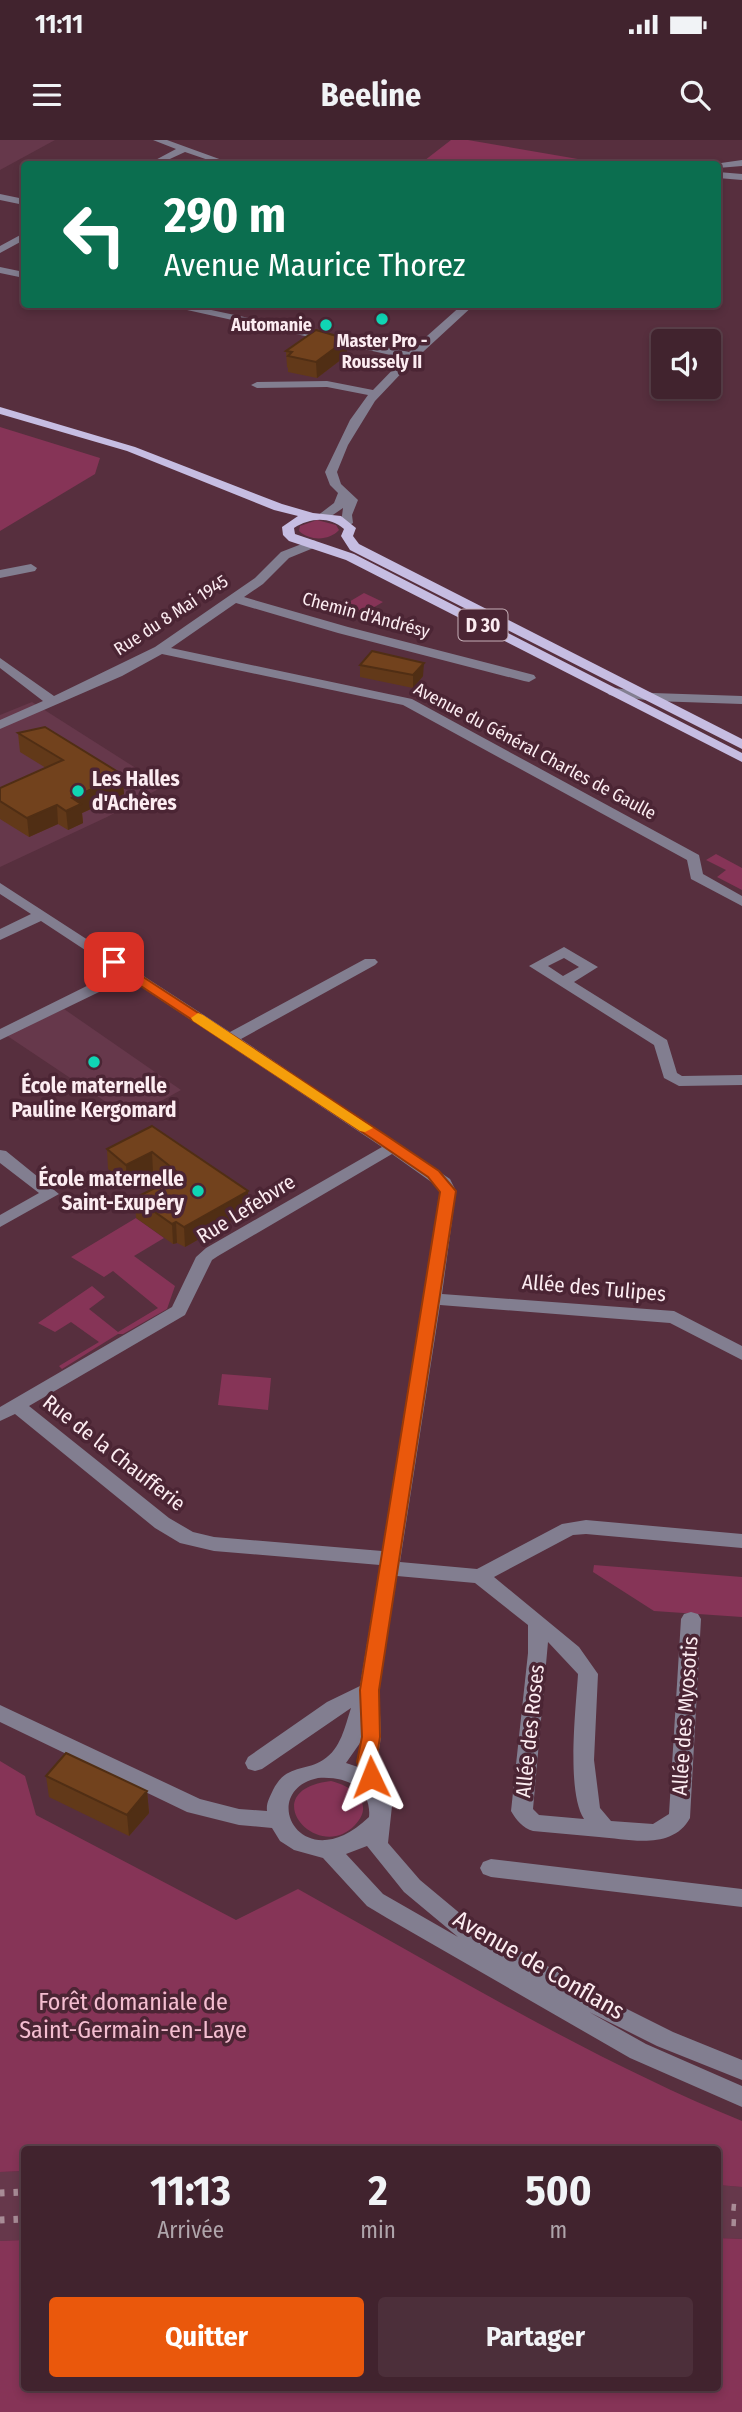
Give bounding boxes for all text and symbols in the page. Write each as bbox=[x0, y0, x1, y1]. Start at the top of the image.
text: 11:11 bbox=[35, 9, 83, 40]
icon: menu bbox=[28, 76, 66, 114]
text: Beeline bbox=[321, 76, 421, 114]
icon: search bbox=[676, 76, 714, 114]
text: 290 m bbox=[164, 186, 286, 245]
icon: left bbox=[49, 189, 140, 280]
text: Avenue Maurice Thorez bbox=[164, 246, 466, 284]
marker: Master Pro - Roussely II bbox=[374, 311, 390, 327]
place label: Automanie bbox=[230, 314, 312, 336]
marker: Automanie bbox=[318, 317, 334, 333]
map controls bbox=[651, 329, 721, 399]
button: sound bbox=[651, 329, 721, 399]
place label: Master Pro - Roussely II bbox=[337, 330, 428, 373]
street label: Rue du 8 Mai 1945 bbox=[110, 570, 232, 660]
street label: Chemin d'Andrésy bbox=[300, 587, 432, 643]
road number: D 30 bbox=[458, 610, 508, 640]
street label: Avenue du Général Charles de Gaulle bbox=[410, 678, 660, 824]
place label: Les Halles d'Achères bbox=[92, 766, 180, 816]
marker: Les Halles d'Achères bbox=[70, 783, 86, 799]
pin bbox=[84, 932, 144, 992]
icon: arrive bbox=[95, 943, 133, 981]
marker: École maternelle Pauline Kergomard bbox=[86, 1054, 102, 1070]
place label: École maternelle Pauline Kergomard bbox=[11, 1072, 177, 1123]
place label: École maternelle Saint-Exupéry bbox=[38, 1165, 185, 1216]
street label: Rue Lefebvre bbox=[192, 1169, 300, 1249]
marker: École maternelle Saint-Exupéry bbox=[190, 1183, 206, 1199]
street label: Allée des Tulipes bbox=[521, 1269, 667, 1307]
street label: Rue de la Chaufferie bbox=[38, 1389, 190, 1517]
street label: Allée des Myosotis bbox=[666, 1635, 704, 1797]
street label: Allée des Roses bbox=[510, 1663, 550, 1799]
position arrow bbox=[334, 1740, 408, 1814]
street label: Avenue de Conflans bbox=[449, 1905, 629, 2025]
park label: Forêt domaniale de Saint-Germain-en-Laye bbox=[19, 1988, 247, 2044]
text: 11:13 bbox=[150, 2166, 231, 2216]
text: 2 bbox=[368, 2166, 388, 2216]
text: 500 bbox=[525, 2166, 592, 2216]
text: Arrivée bbox=[157, 2216, 224, 2244]
text: min bbox=[360, 2216, 396, 2244]
text: m bbox=[550, 2216, 567, 2244]
button: Quitter bbox=[49, 2297, 364, 2377]
button: Partager bbox=[378, 2297, 693, 2377]

